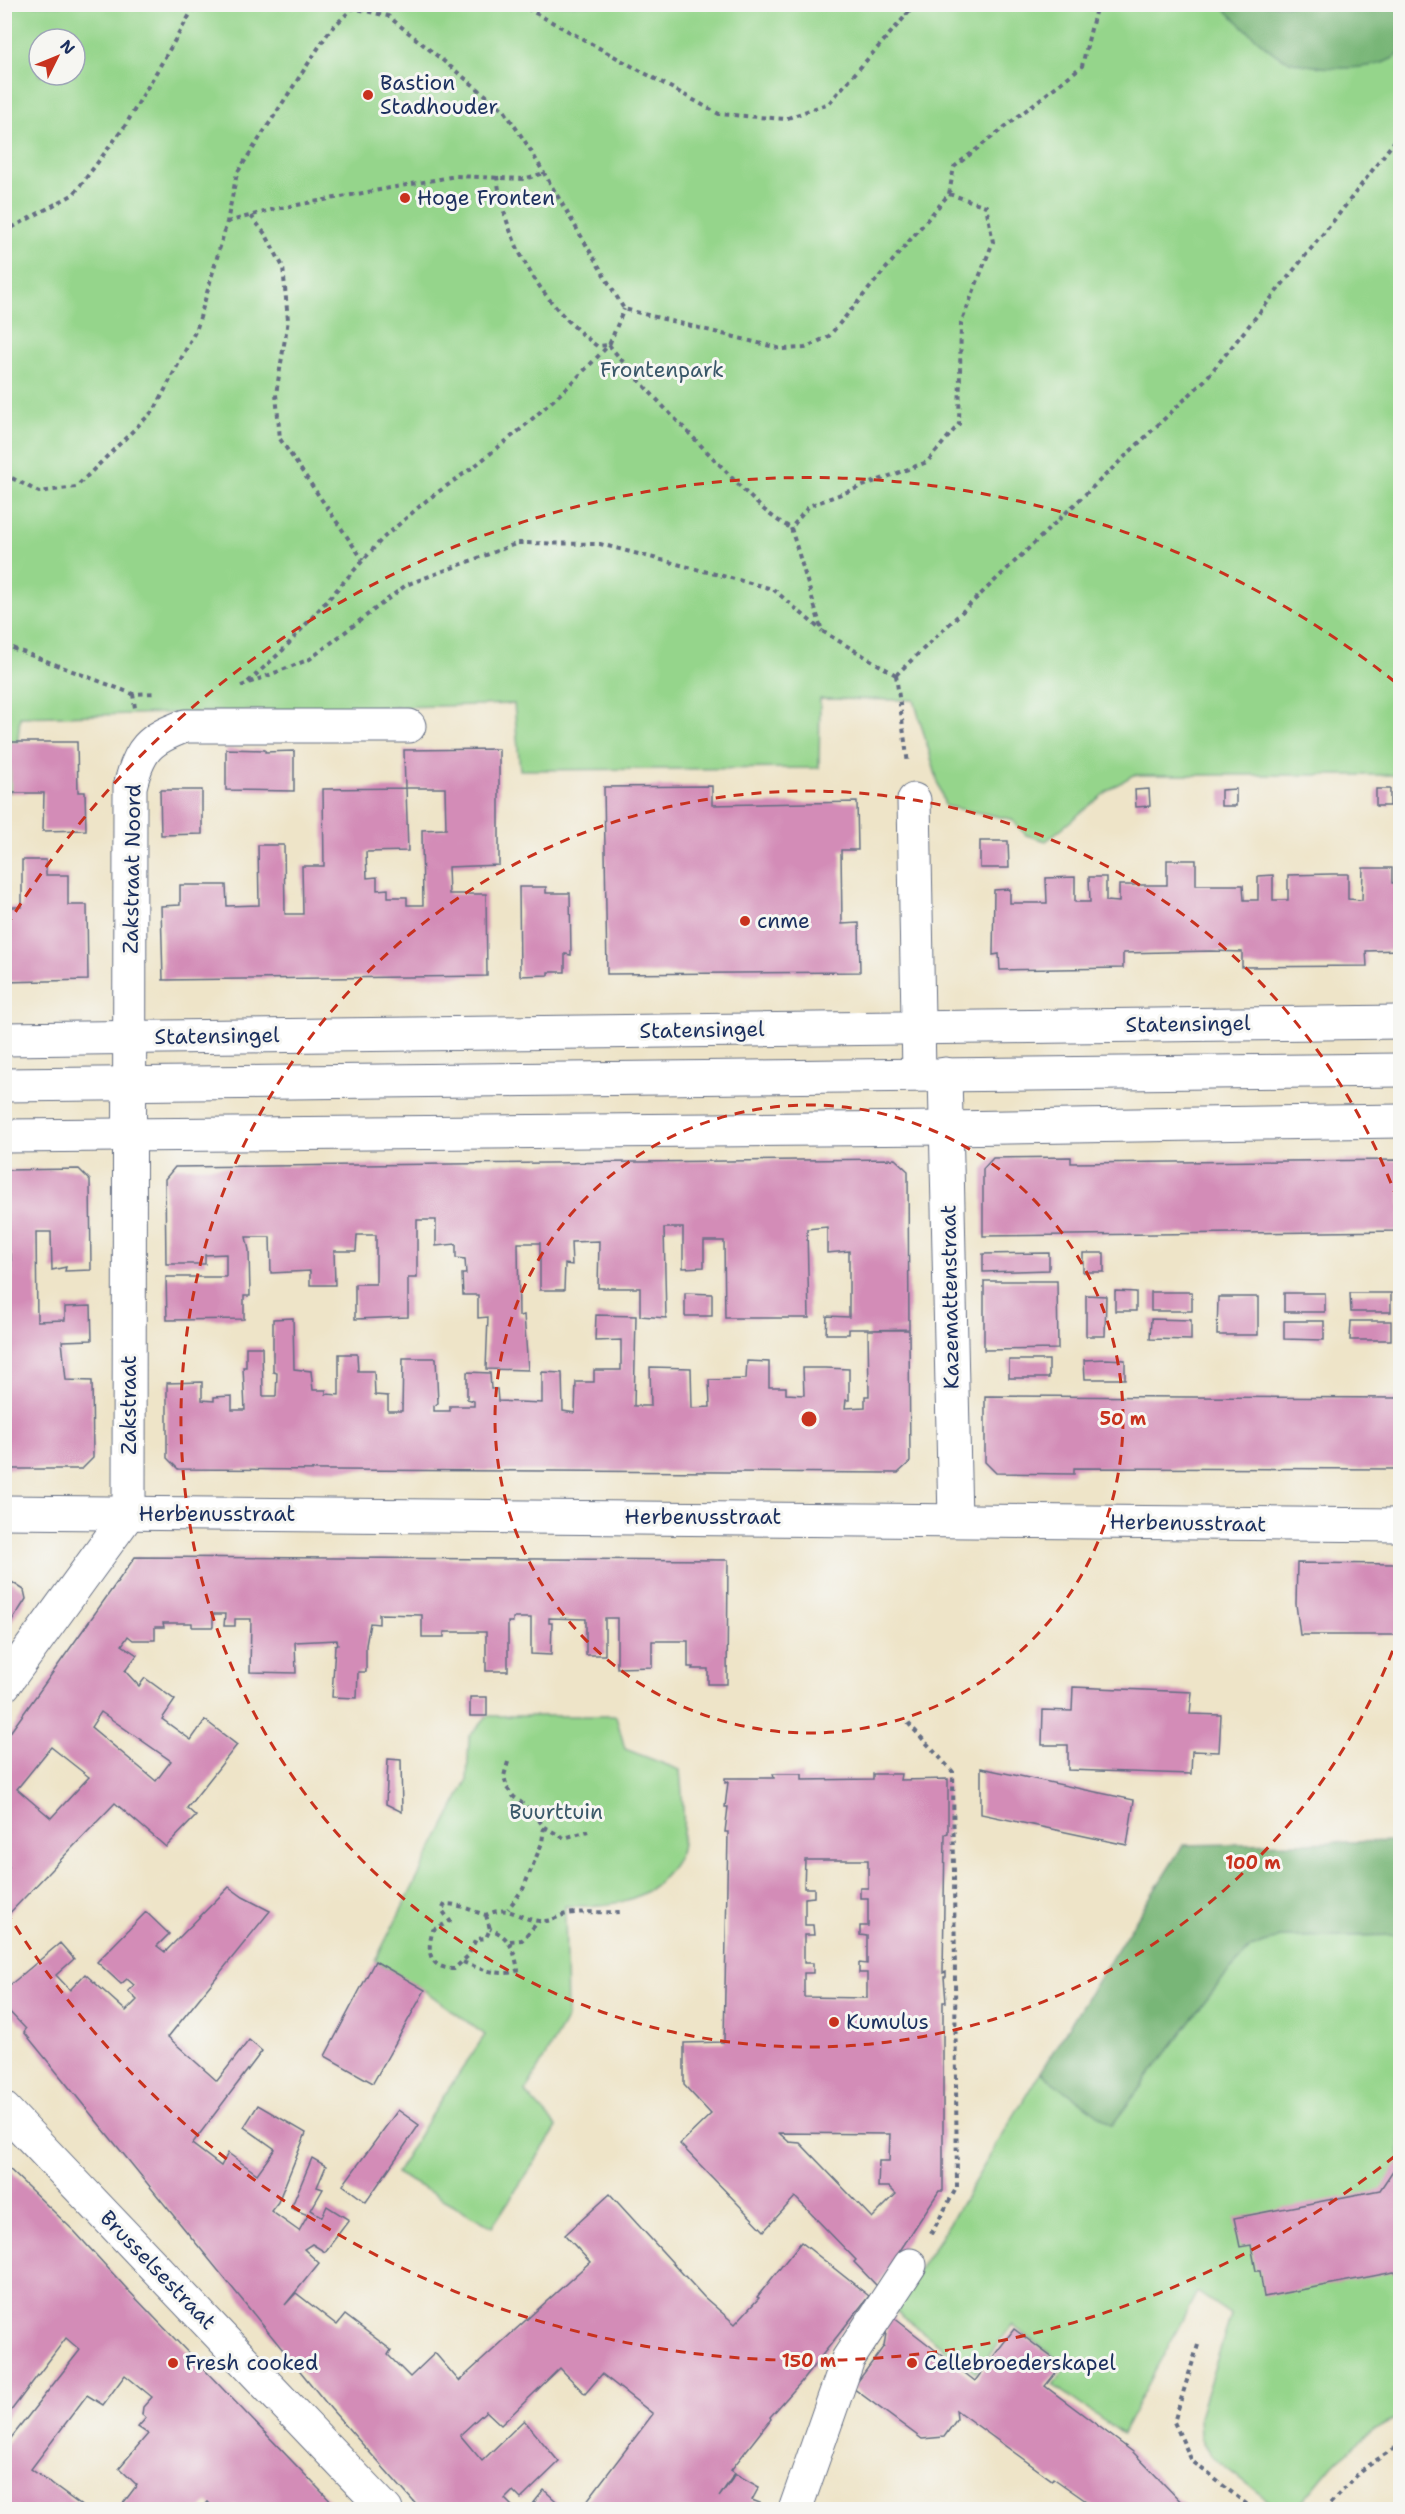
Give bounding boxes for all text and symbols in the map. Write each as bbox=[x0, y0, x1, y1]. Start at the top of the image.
north arrow bbox=[27, 27, 87, 87]
text: N bbox=[56, 35, 80, 59]
place label: Bastion Stadhouder bbox=[380, 69, 498, 121]
marker: Bastion Stadhouder bbox=[361, 88, 375, 102]
place label: Hoge Fronten bbox=[417, 184, 555, 212]
marker: Hoge Fronten bbox=[398, 191, 412, 205]
park label: Frontenpark bbox=[600, 356, 724, 384]
street label: Zakstraat Noord bbox=[117, 784, 147, 954]
place label: cnme bbox=[757, 907, 810, 935]
marker: cnme bbox=[738, 914, 752, 928]
street label: Statensingel bbox=[1125, 1009, 1251, 1039]
street label: Statensingel bbox=[639, 1015, 765, 1045]
street label: Statensingel bbox=[154, 1021, 280, 1051]
street label: Kazemattenstraat bbox=[934, 1204, 966, 1390]
street label: Zakstraat bbox=[115, 1355, 143, 1455]
text: 50 m bbox=[1100, 1407, 1147, 1431]
centre of rings bbox=[799, 1409, 819, 1429]
street label: Herbenusstraat bbox=[139, 1500, 295, 1528]
street label: Herbenusstraat bbox=[625, 1503, 781, 1531]
street label: Herbenusstraat bbox=[1109, 1508, 1267, 1538]
park label: Buurttuin bbox=[509, 1798, 603, 1826]
text: 100 m bbox=[1225, 1851, 1281, 1875]
place label: Kumulus bbox=[846, 2008, 929, 2036]
marker: Kumulus bbox=[827, 2015, 841, 2029]
street label: Brusselsestraat bbox=[94, 2204, 222, 2336]
place label: Fresh cooked bbox=[185, 2349, 318, 2377]
text: 150 m bbox=[782, 2349, 837, 2373]
place label: Cellebroederskapel bbox=[924, 2349, 1116, 2377]
marker: Fresh cooked bbox=[166, 2356, 180, 2370]
marker: Cellebroederskapel bbox=[905, 2356, 919, 2370]

